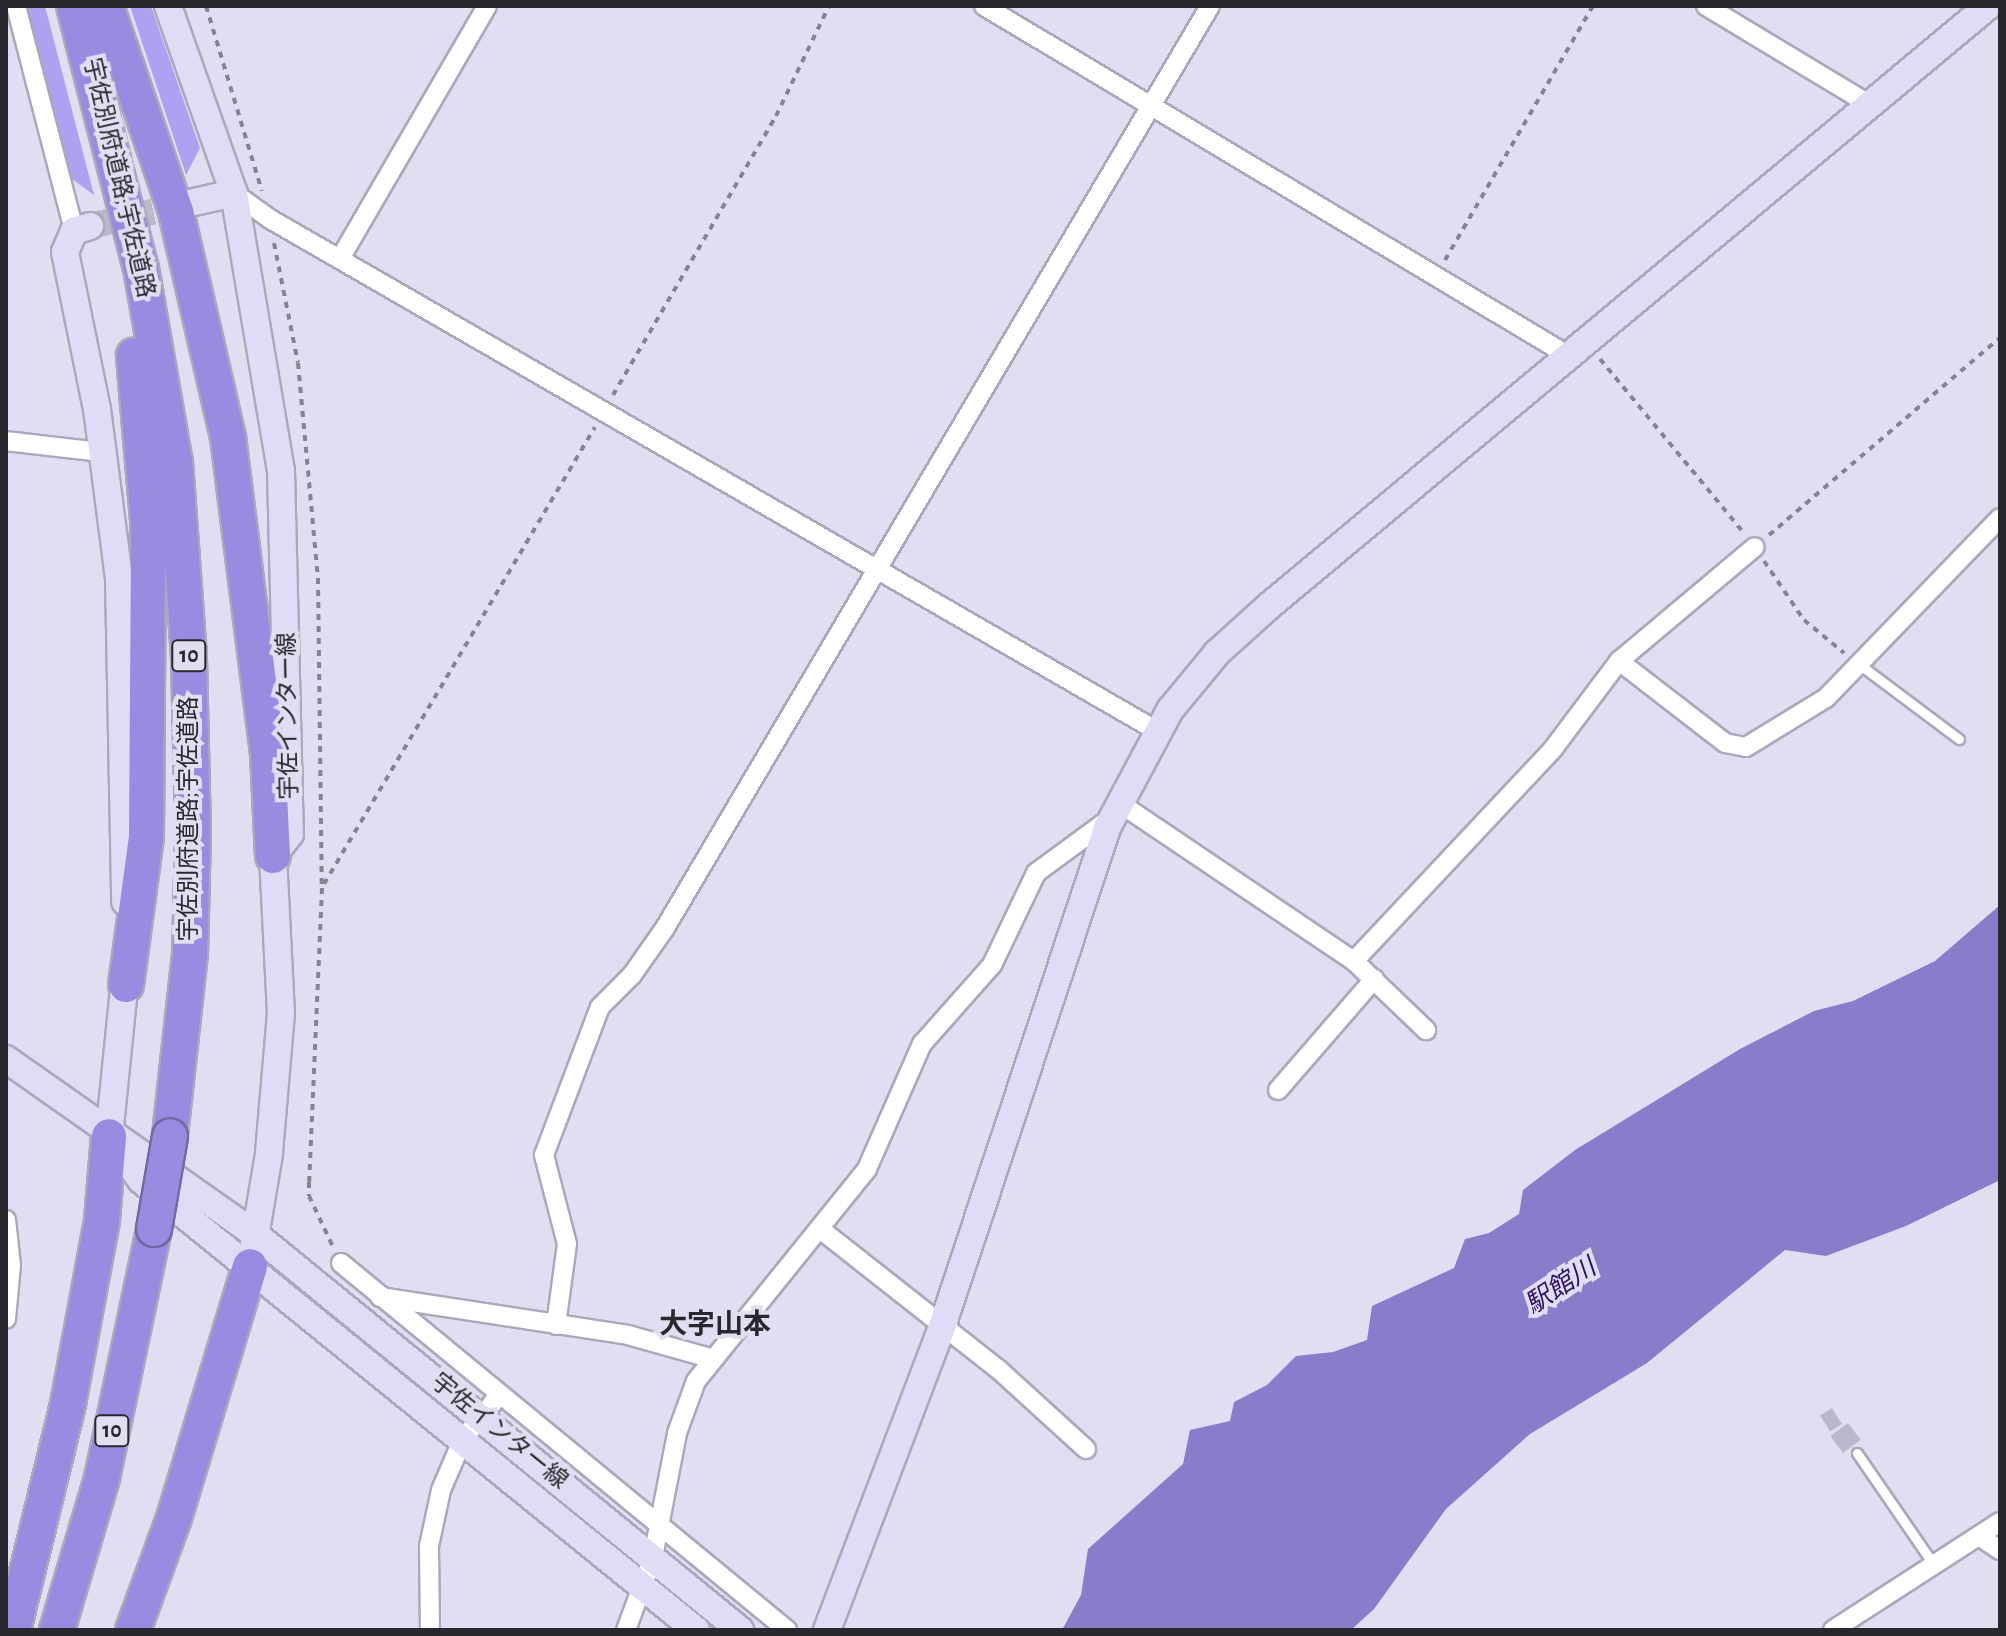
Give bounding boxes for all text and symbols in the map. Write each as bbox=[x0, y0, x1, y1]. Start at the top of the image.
street label: 宇佐別府道路;宇佐道路 bbox=[76, 55, 160, 301]
street label: 宇佐インター線 bbox=[273, 632, 305, 800]
road number: 10 bbox=[171, 638, 207, 674]
street label: 宇佐別府道路;宇佐道路 bbox=[176, 696, 204, 942]
water label: 駅館川 bbox=[1520, 1253, 1602, 1321]
district label: 大字山本 bbox=[659, 1308, 771, 1342]
street label: 宇佐インター線 bbox=[425, 1368, 573, 1496]
road number: 10 bbox=[94, 1413, 130, 1449]

